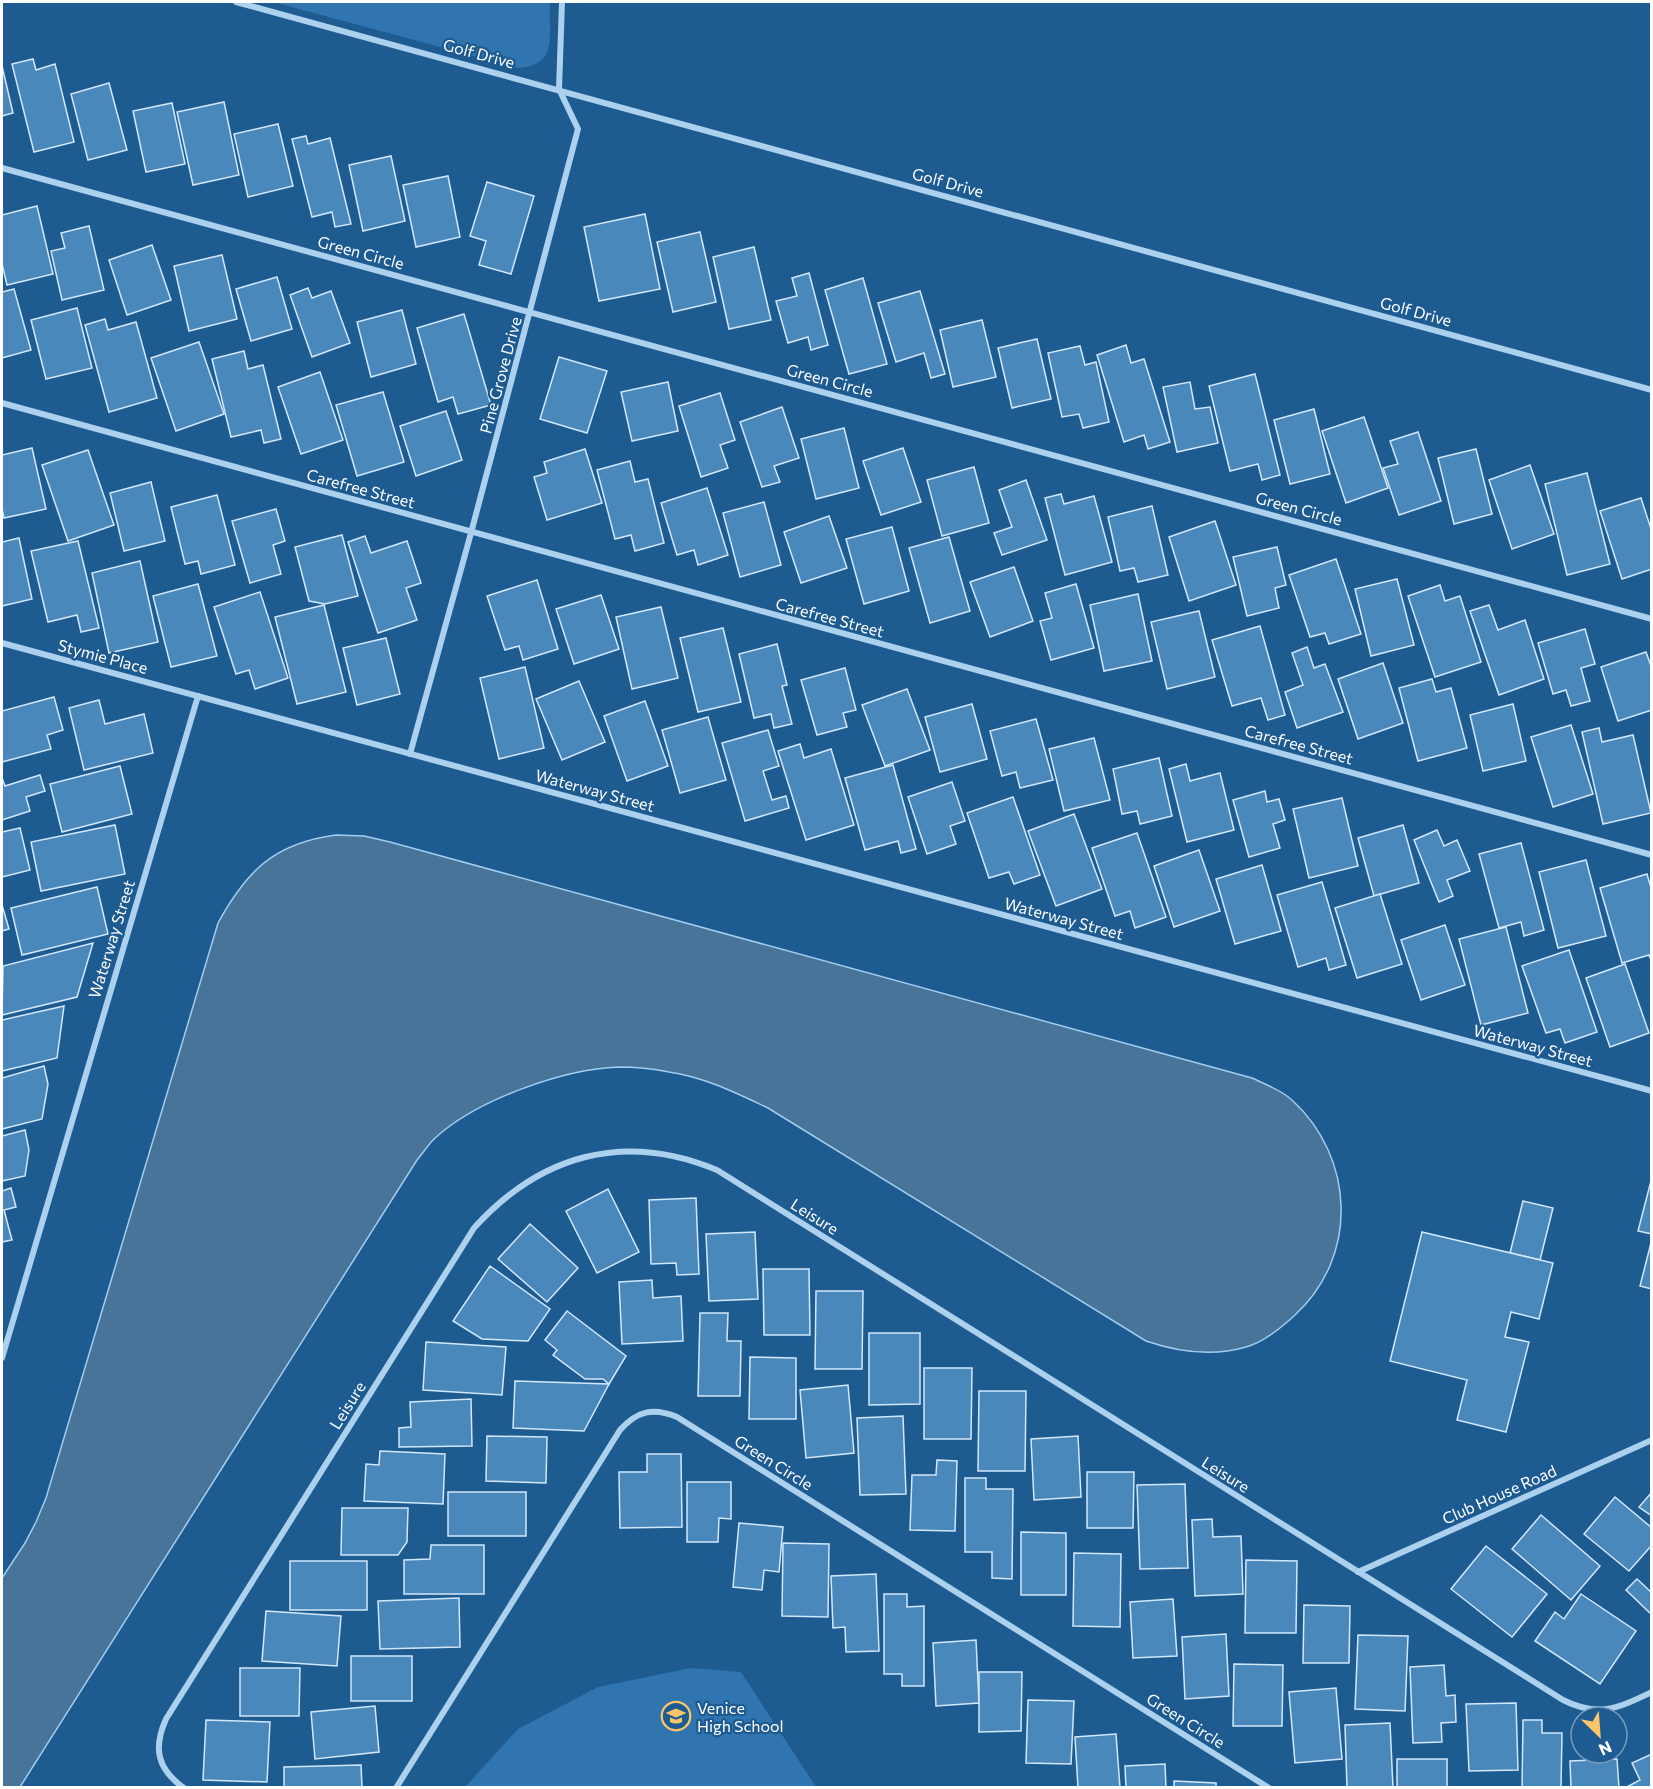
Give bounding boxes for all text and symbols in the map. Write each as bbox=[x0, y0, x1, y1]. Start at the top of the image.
street label: Golf Drive bbox=[441, 34, 517, 72]
street label: Golf Drive bbox=[910, 163, 986, 201]
street label: Green Circle bbox=[316, 231, 406, 273]
street label: Golf Drive bbox=[1378, 292, 1454, 330]
street label: Pine Grove Drive bbox=[475, 315, 525, 435]
street label: Green Circle bbox=[785, 359, 875, 401]
street label: Carefree Street bbox=[305, 464, 418, 512]
street label: Green Circle bbox=[1254, 487, 1344, 529]
street label: Carefree Street bbox=[774, 593, 887, 641]
street label: Stymie Place bbox=[56, 635, 150, 677]
street label: Carefree Street bbox=[1243, 720, 1356, 768]
street label: Waterway Street bbox=[533, 765, 657, 815]
street label: Waterway Street bbox=[84, 877, 138, 1000]
street label: Waterway Street bbox=[1002, 893, 1126, 943]
street label: Waterway Street bbox=[1471, 1020, 1595, 1070]
street label: Leisure bbox=[788, 1194, 842, 1238]
street label: Leisure bbox=[325, 1378, 369, 1432]
street label: Green Circle bbox=[731, 1430, 817, 1494]
street label: Leisure bbox=[1199, 1452, 1253, 1496]
street label: Club House Road bbox=[1439, 1460, 1559, 1528]
street label: Green Circle bbox=[1143, 1688, 1229, 1752]
place label: Venice High School bbox=[697, 1698, 784, 1735]
school or university icon: Venice High School bbox=[660, 1700, 692, 1732]
north arrow bbox=[1569, 1705, 1629, 1765]
text: N bbox=[1596, 1738, 1615, 1760]

